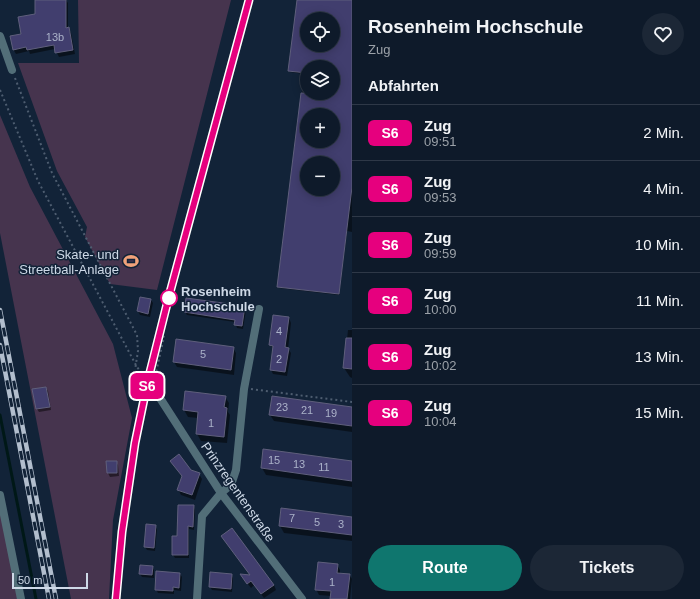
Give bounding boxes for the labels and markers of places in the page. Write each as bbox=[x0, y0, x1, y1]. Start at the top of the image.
place label: Skate- und Streetball-Anlage bbox=[19, 247, 119, 277]
sports icon: Skate- und Streetball-Anlage bbox=[122, 252, 140, 270]
place label: Rosenheim Hochschule bbox=[181, 284, 255, 314]
marker: Rosenheim Hochschule bbox=[160, 289, 178, 307]

